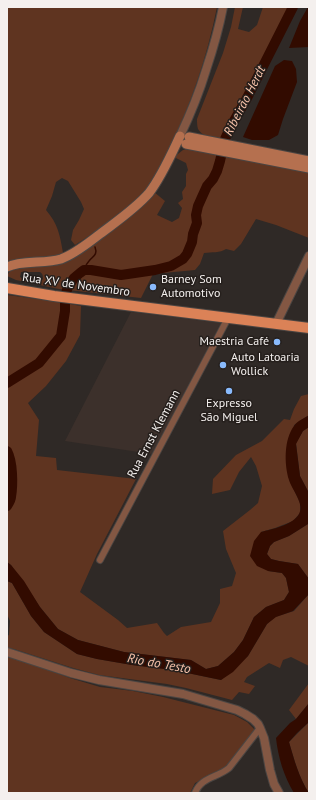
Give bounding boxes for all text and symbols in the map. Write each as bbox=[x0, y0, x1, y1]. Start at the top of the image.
water label: Ribeirão Herdt bbox=[221, 63, 269, 139]
street label: Rua XV de Novembro bbox=[21, 270, 131, 300]
place label: Barney Som Automotivo bbox=[161, 273, 222, 301]
marker: Barney Som Automotivo bbox=[148, 282, 158, 292]
place label: Maestria Café bbox=[199, 335, 269, 349]
marker: Maestria Café bbox=[272, 337, 282, 347]
place label: Auto Latoaria Wollick bbox=[231, 351, 300, 379]
marker: Auto Latoaria Wollick bbox=[218, 360, 228, 370]
marker: Expresso São Miguel bbox=[224, 386, 234, 396]
street label: Rua Ernst Klemann bbox=[125, 387, 183, 481]
place label: Expresso São Miguel bbox=[200, 397, 258, 425]
water label: Rio do Testo bbox=[126, 651, 192, 677]

